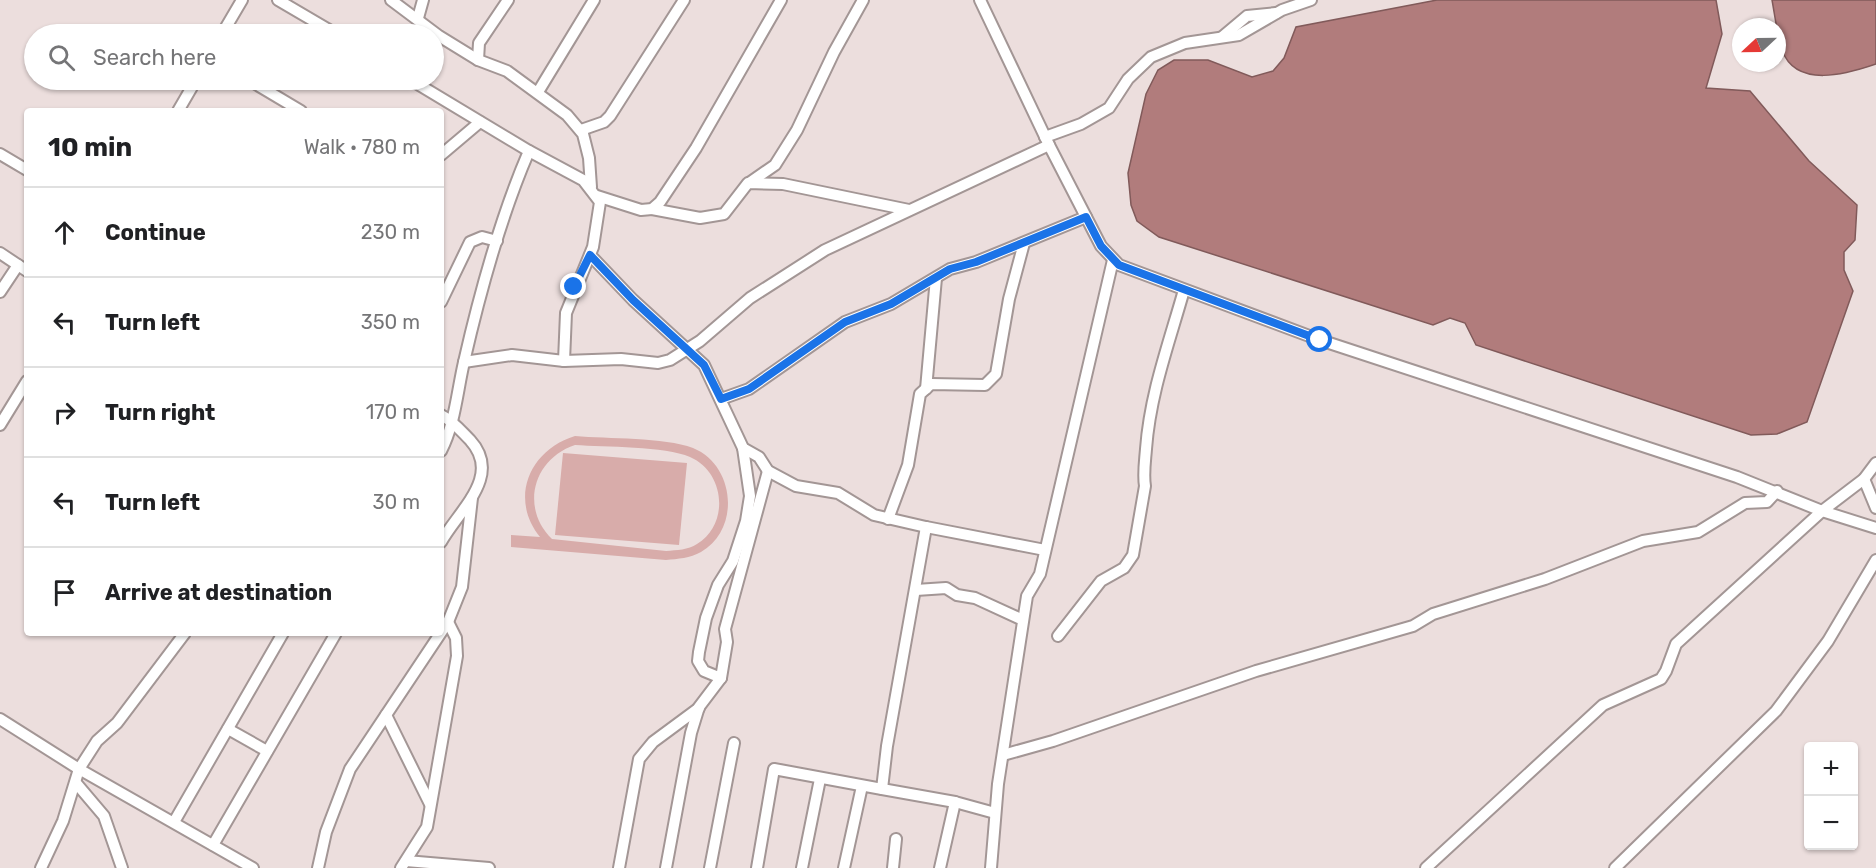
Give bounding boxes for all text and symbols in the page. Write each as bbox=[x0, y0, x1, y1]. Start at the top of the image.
north arrow bbox=[1732, 18, 1786, 72]
search box bbox=[24, 24, 444, 90]
icon: search bbox=[45, 41, 78, 74]
text: Search here bbox=[93, 44, 216, 71]
text: 10 min bbox=[48, 132, 132, 163]
text: Walk · 780 m bbox=[304, 135, 420, 159]
icon: ahead bbox=[48, 216, 81, 249]
text: Continue bbox=[105, 219, 206, 246]
text: 230 m bbox=[361, 220, 420, 244]
route end bbox=[560, 273, 586, 299]
icon: left bbox=[48, 306, 81, 339]
text: Turn left bbox=[105, 309, 200, 336]
text: 350 m bbox=[361, 310, 420, 334]
route start bbox=[1306, 326, 1332, 352]
icon: right bbox=[48, 396, 81, 429]
text: Turn right bbox=[105, 399, 215, 426]
text: 170 m bbox=[366, 400, 420, 424]
icon: left bbox=[48, 486, 81, 519]
text: Turn left bbox=[105, 489, 200, 516]
text: 30 m bbox=[373, 490, 420, 514]
icon: arrive bbox=[48, 576, 81, 609]
text: Arrive at destination bbox=[105, 579, 332, 606]
map controls bbox=[1804, 742, 1858, 850]
button: + bbox=[1804, 742, 1858, 796]
button: − bbox=[1804, 796, 1858, 850]

